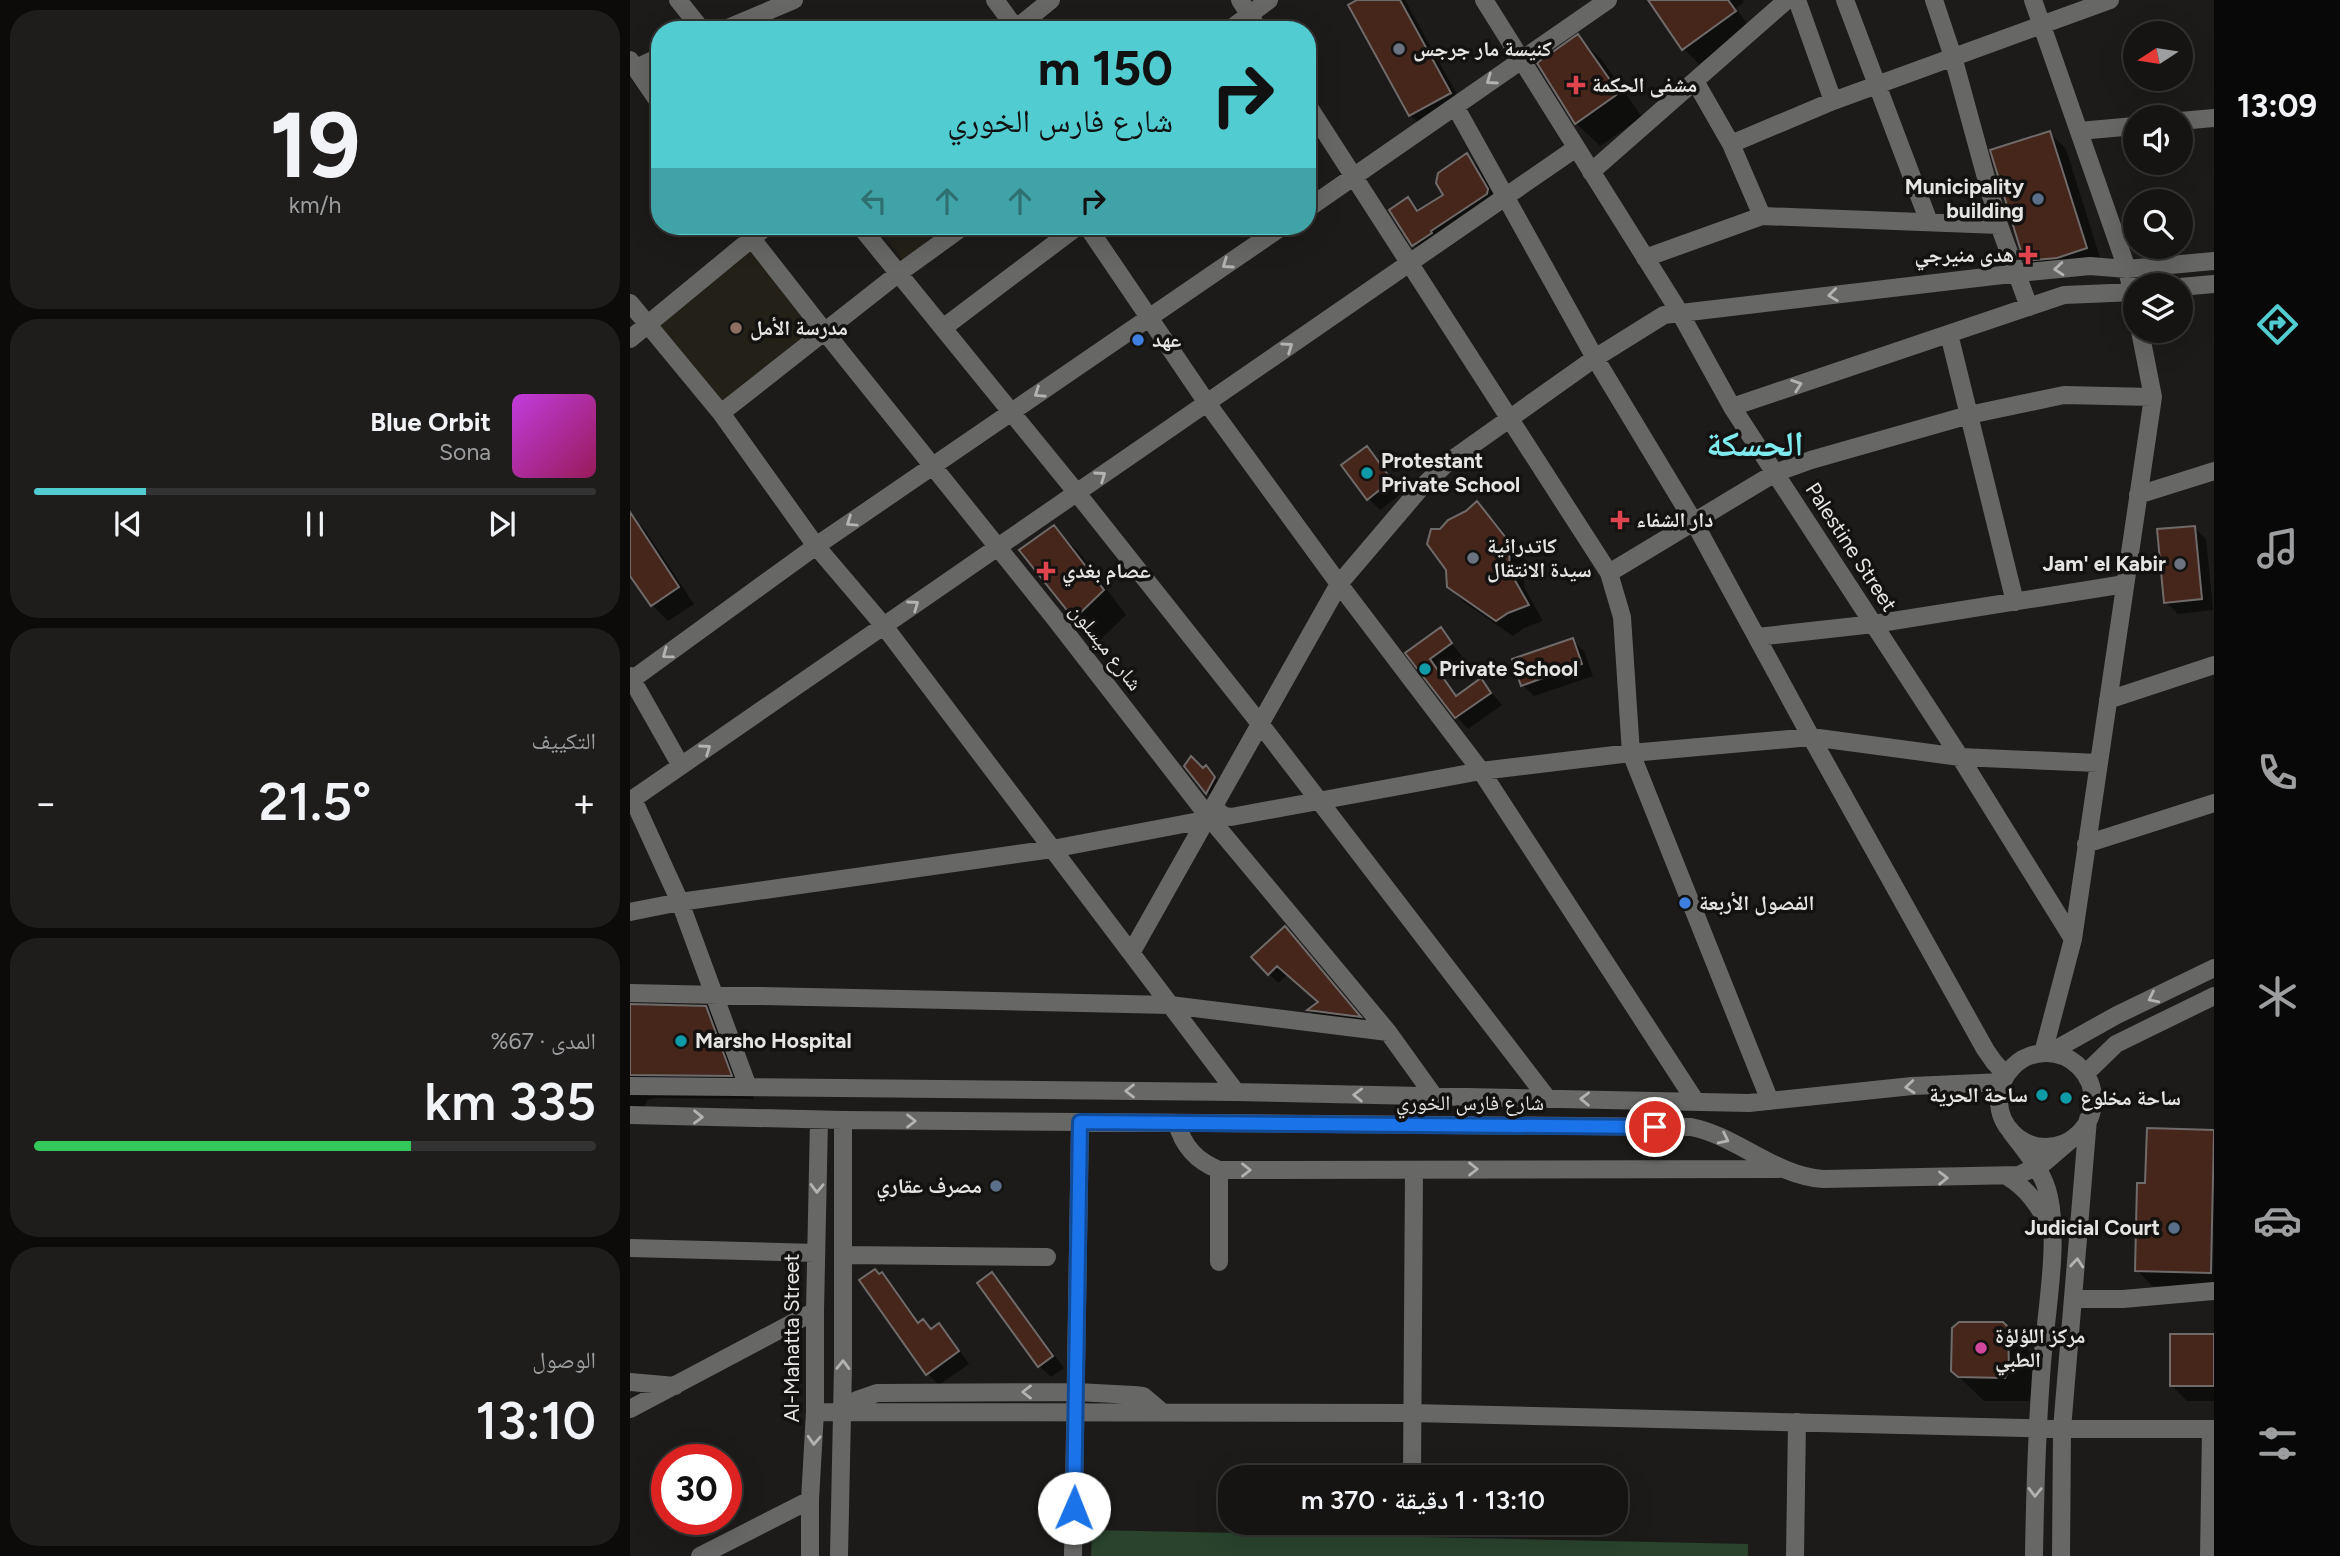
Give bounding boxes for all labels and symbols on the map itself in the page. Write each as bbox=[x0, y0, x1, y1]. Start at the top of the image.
north arrow bbox=[2123, 21, 2193, 91]
place label: كنيسة مار جرجس bbox=[1413, 36, 1552, 62]
marker: كنيسة مار جرجس bbox=[1391, 41, 1407, 57]
one-way arrow bbox=[1486, 72, 1499, 84]
place label: مشفى الحكمة bbox=[1592, 72, 1697, 98]
marker: مشفى الحكمة bbox=[1566, 75, 1586, 95]
place label: Municipality building bbox=[1905, 174, 2025, 223]
marker: Municipality building bbox=[2030, 191, 2046, 207]
place label: هدى منيرجي bbox=[1915, 242, 2014, 271]
marker: هدى منيرجي bbox=[2020, 247, 2036, 263]
one-way arrow bbox=[1222, 256, 1235, 268]
one-way arrow bbox=[2053, 261, 2064, 276]
one-way arrow bbox=[1827, 288, 1839, 303]
place label: مدرسة الأمل bbox=[750, 315, 848, 341]
marker: مدرسة الأمل bbox=[728, 320, 744, 336]
place label: عهد bbox=[1152, 327, 1182, 352]
marker: عهد bbox=[1130, 332, 1146, 348]
one-way arrow bbox=[1280, 343, 1293, 355]
one-way arrow bbox=[1790, 379, 1803, 393]
one-way arrow bbox=[1034, 385, 1047, 397]
district label: الحسكة bbox=[1706, 423, 1804, 465]
place label: Protestant Private School bbox=[1381, 448, 1520, 497]
marker: Protestant Private School bbox=[1359, 465, 1375, 481]
one-way arrow bbox=[1093, 472, 1106, 484]
street label: Palestine Street bbox=[1800, 478, 1902, 616]
place label: دار الشفاء bbox=[1636, 507, 1713, 532]
marker: دار الشفاء bbox=[1610, 510, 1630, 530]
one-way arrow bbox=[846, 514, 859, 527]
place label: كاتدرائية سيدة الانتقال bbox=[1487, 533, 1592, 583]
marker: كاتدرائية سيدة الانتقال bbox=[1465, 550, 1481, 566]
place label: Jam' el Kabir bbox=[2042, 551, 2166, 576]
marker: Jam' el Kabir bbox=[2172, 556, 2188, 572]
place label: عصام بغدي bbox=[1062, 558, 1151, 587]
marker: عصام بغدي bbox=[1036, 561, 1056, 581]
street label: شارع ميسلون bbox=[1064, 598, 1148, 696]
one-way arrow bbox=[906, 601, 919, 613]
one-way arrow bbox=[662, 646, 675, 658]
place label: Private School bbox=[1439, 656, 1578, 681]
marker: Private School bbox=[1417, 661, 1433, 677]
one-way arrow bbox=[698, 745, 711, 757]
place label: الفصول الأربعة bbox=[1699, 890, 1814, 916]
marker: الفصول الأربعة bbox=[1677, 895, 1693, 911]
one-way arrow bbox=[2148, 989, 2160, 1003]
place label: Marsho Hospital bbox=[695, 1028, 852, 1053]
marker: Marsho Hospital bbox=[673, 1033, 689, 1049]
one-way arrow bbox=[1904, 1079, 1915, 1094]
place label: ساحة الحرية bbox=[1929, 1082, 2028, 1107]
one-way arrow bbox=[1124, 1083, 1135, 1099]
place label: ساحة مخلوع bbox=[2080, 1085, 2181, 1111]
one-way arrow bbox=[1352, 1087, 1363, 1102]
marker: ساحة الحرية bbox=[2034, 1087, 2050, 1103]
street label: شارع فارس الخوري bbox=[1396, 1090, 1544, 1119]
marker: ساحة مخلوع bbox=[2058, 1090, 2074, 1106]
one-way arrow bbox=[1579, 1092, 1590, 1107]
pin bbox=[1625, 1097, 1685, 1157]
one-way arrow bbox=[693, 1109, 704, 1124]
one-way arrow bbox=[906, 1113, 917, 1129]
one-way arrow bbox=[1717, 1131, 1729, 1145]
one-way arrow bbox=[1241, 1162, 1251, 1178]
one-way arrow bbox=[1468, 1162, 1479, 1177]
one-way arrow bbox=[1938, 1170, 1949, 1185]
place label: مصرف عقاري bbox=[876, 1173, 982, 1202]
marker: مصرف عقاري bbox=[988, 1178, 1004, 1194]
one-way arrow bbox=[809, 1183, 825, 1194]
place label: Judicial Court bbox=[2024, 1215, 2160, 1240]
marker: Judicial Court bbox=[2166, 1220, 2182, 1236]
street label: Al-Mahatta Street bbox=[779, 1253, 804, 1423]
one-way arrow bbox=[2069, 1257, 2084, 1268]
place label: مركز اللؤلؤة الطبي bbox=[1995, 1323, 2085, 1376]
marker: مركز اللؤلؤة الطبي bbox=[1973, 1340, 1989, 1356]
one-way arrow bbox=[835, 1360, 850, 1371]
one-way arrow bbox=[1021, 1384, 1031, 1400]
one-way arrow bbox=[807, 1435, 822, 1446]
speed limit sign: 30 bbox=[651, 1444, 742, 1535]
position arrow bbox=[1037, 1471, 1111, 1545]
one-way arrow bbox=[2028, 1487, 2043, 1498]

